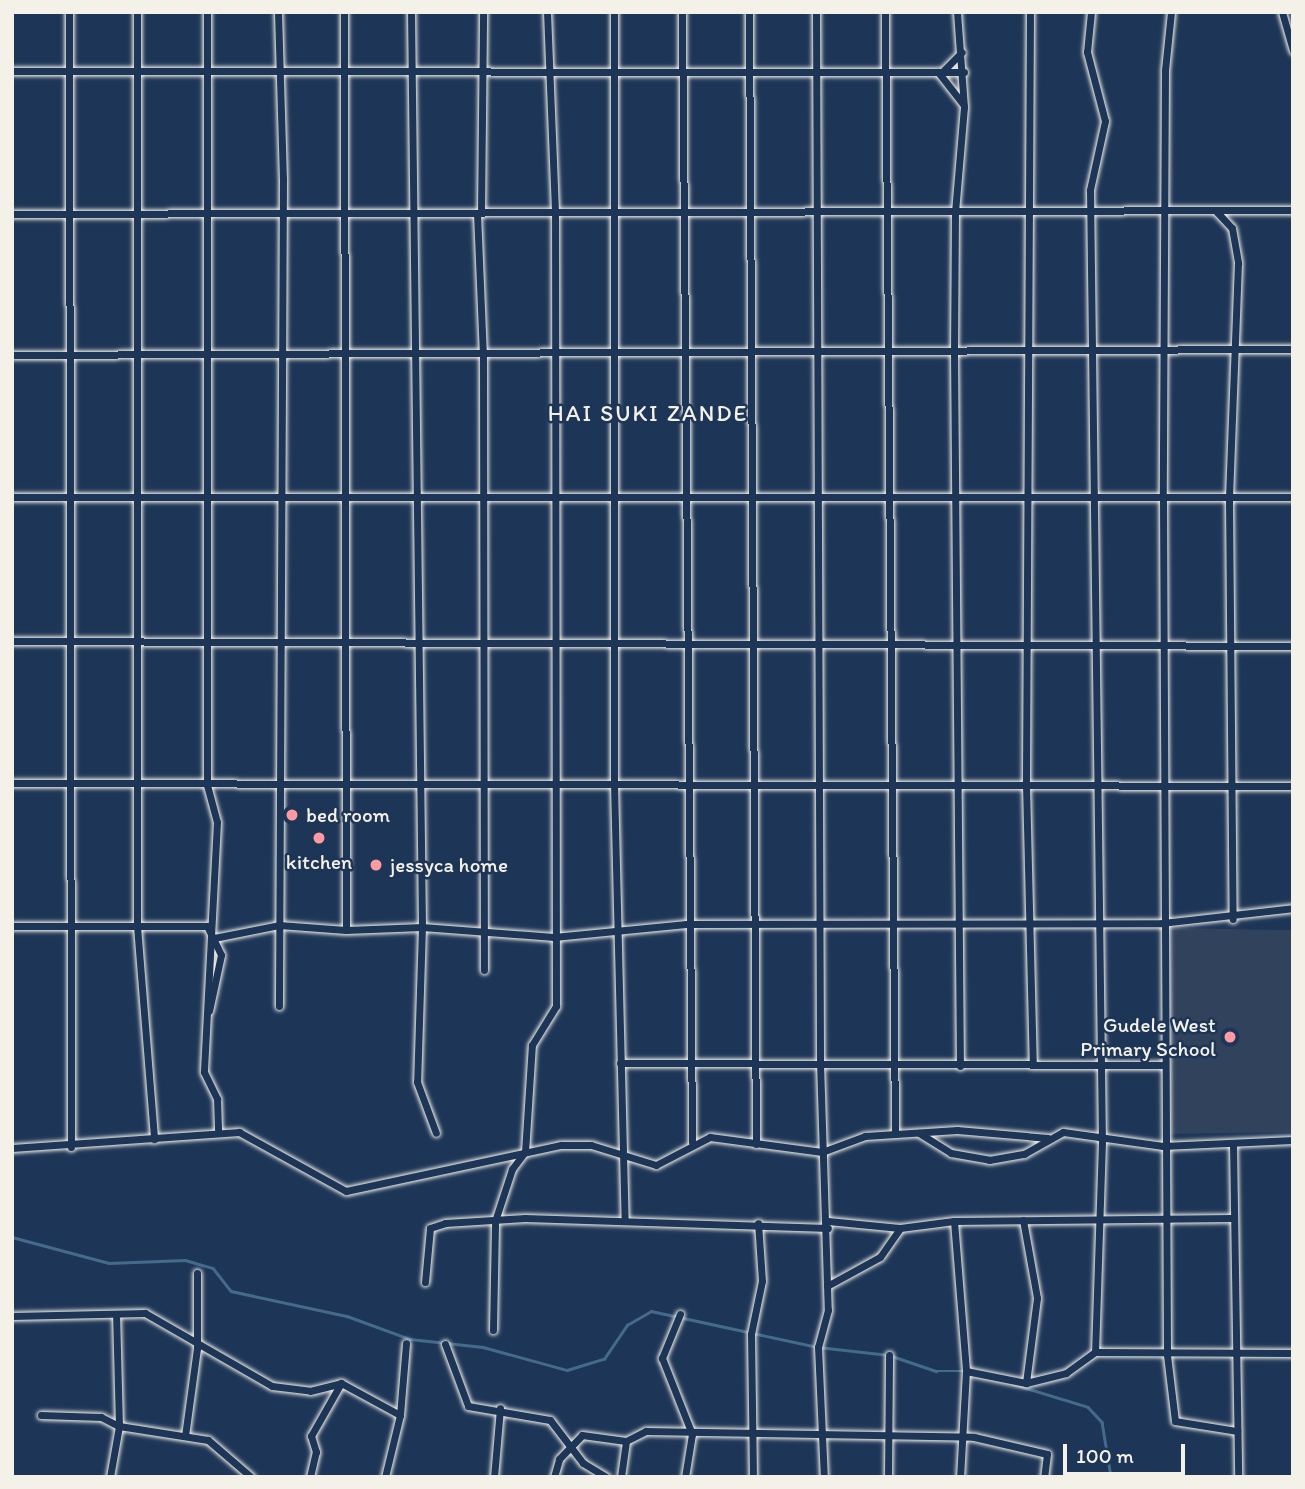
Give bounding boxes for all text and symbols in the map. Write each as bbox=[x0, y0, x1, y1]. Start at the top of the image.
district label: HAI SUKI ZANDE bbox=[552, 399, 744, 427]
place label: bed room bbox=[306, 802, 390, 828]
marker: bed room bbox=[284, 807, 300, 823]
marker: kitchen bbox=[311, 830, 327, 846]
place label: kitchen bbox=[286, 849, 352, 875]
place label: jessyca home bbox=[390, 852, 507, 878]
marker: jessyca home bbox=[368, 857, 384, 873]
place label: Gudele West Primary School bbox=[1080, 1012, 1216, 1062]
marker: Gudele West Primary School bbox=[1222, 1029, 1238, 1045]
scale bar bbox=[1067, 1430, 1190, 1474]
text: 100 m bbox=[1076, 1443, 1134, 1468]

